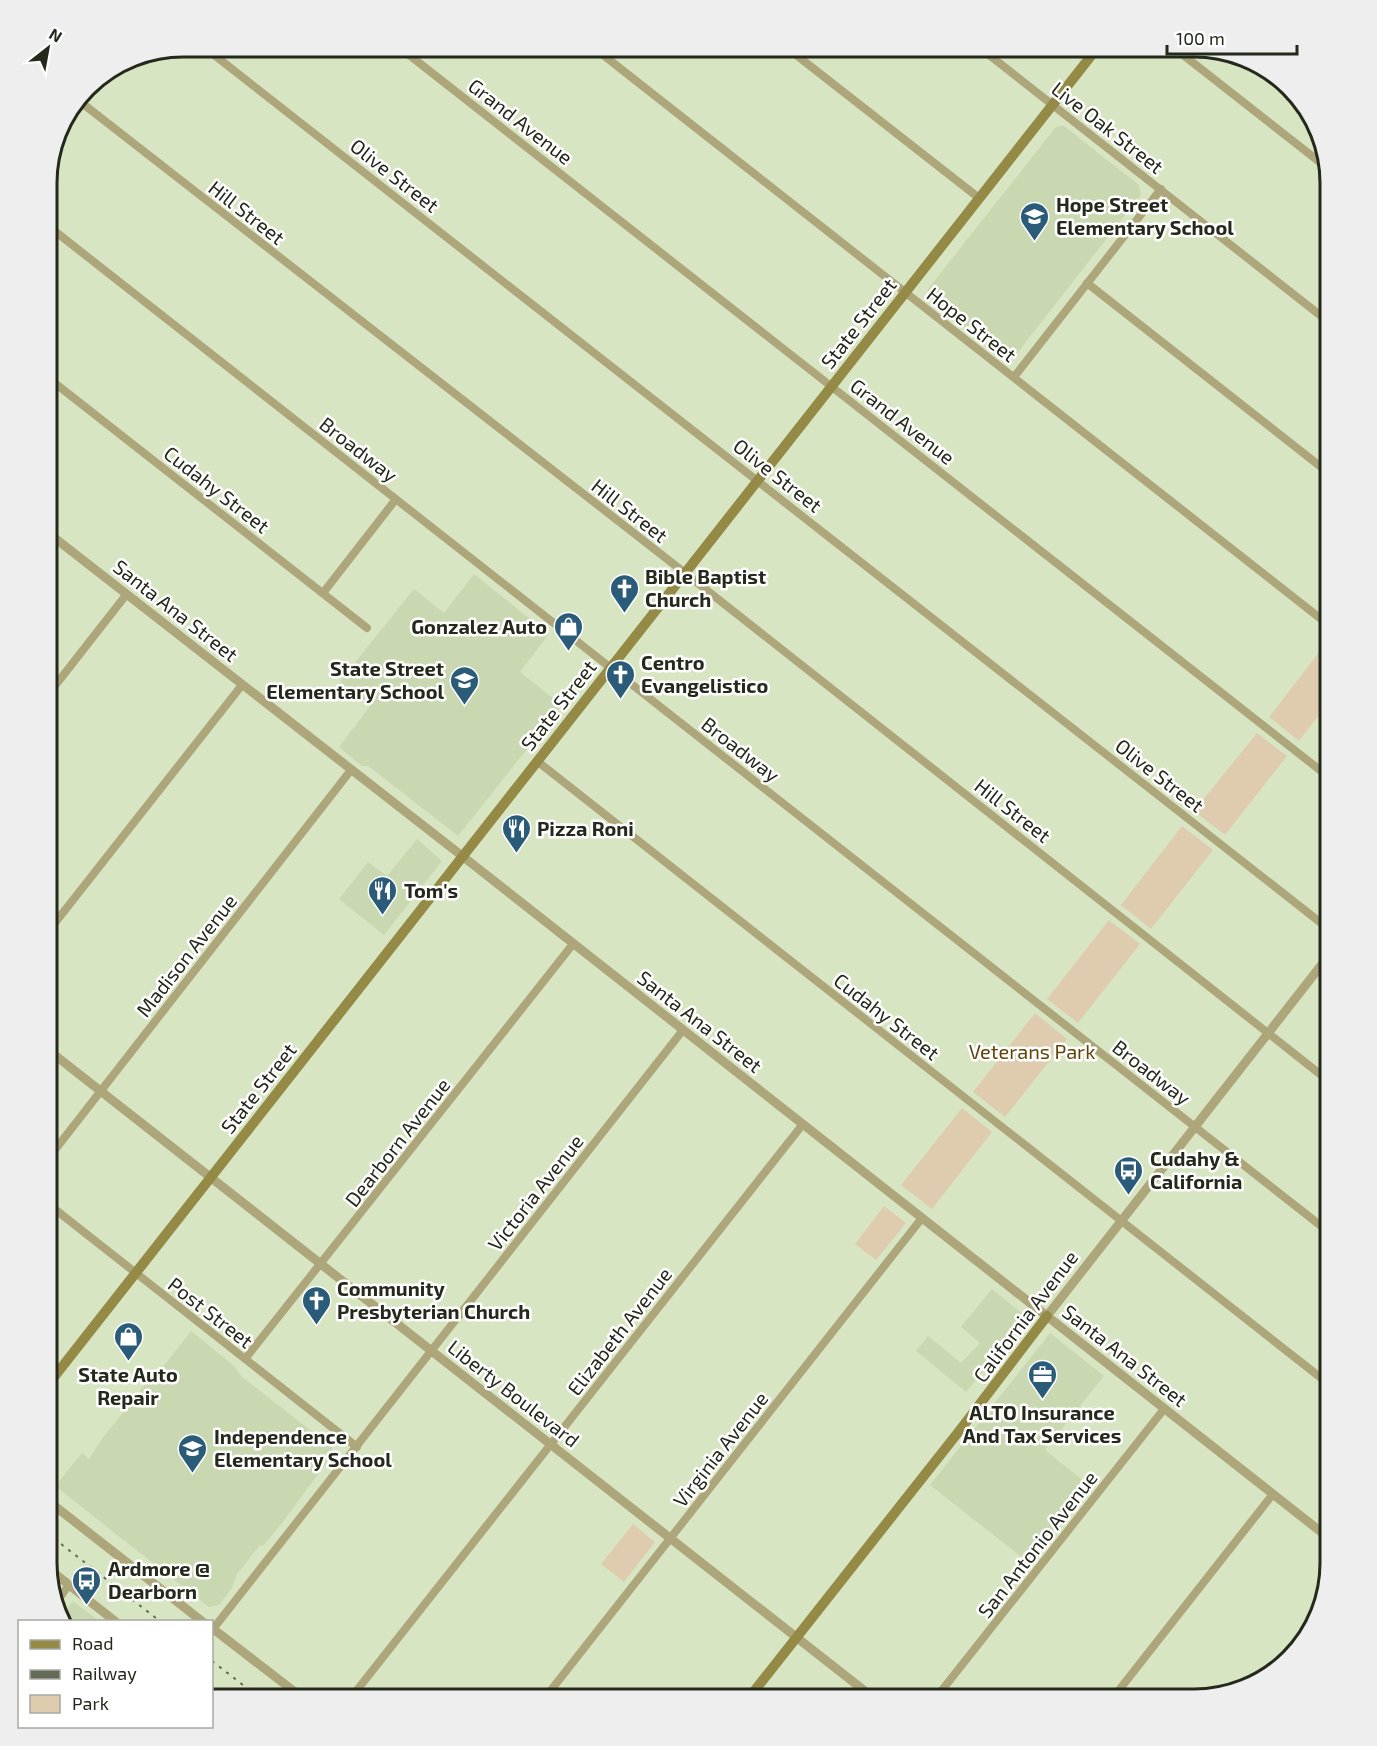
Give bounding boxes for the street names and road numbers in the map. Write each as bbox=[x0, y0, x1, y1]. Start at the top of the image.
street label: Grand Avenue bbox=[464, 73, 578, 169]
street label: Live Oak Street bbox=[1047, 76, 1169, 178]
street label: Olive Street bbox=[346, 133, 444, 217]
street label: Hill Street bbox=[204, 175, 290, 249]
street label: State Street bbox=[815, 273, 901, 373]
street label: Hope Street bbox=[922, 282, 1022, 367]
street label: Grand Avenue bbox=[846, 373, 960, 469]
street label: Broadway bbox=[315, 411, 403, 487]
street label: Olive Street bbox=[729, 433, 827, 517]
street label: Cudahy Street bbox=[160, 440, 275, 538]
street label: Hill Street bbox=[587, 473, 673, 547]
street label: Santa Ana Street bbox=[109, 554, 243, 666]
street label: State Street bbox=[515, 655, 601, 755]
street label: Broadway bbox=[697, 711, 785, 787]
street label: Olive Street bbox=[1111, 733, 1209, 817]
street label: Hill Street bbox=[970, 773, 1056, 847]
street label: Madison Avenue bbox=[131, 889, 241, 1021]
street label: Santa Ana Street bbox=[633, 965, 767, 1077]
street label: Cudahy Street bbox=[830, 967, 945, 1065]
street label: Broadway bbox=[1108, 1034, 1196, 1110]
street label: State Street bbox=[215, 1038, 301, 1138]
street label: Dearborn Avenue bbox=[339, 1073, 455, 1211]
street label: Victoria Avenue bbox=[482, 1129, 588, 1255]
street label: California Avenue bbox=[968, 1245, 1082, 1387]
street label: Elizabeth Avenue bbox=[562, 1262, 676, 1400]
street label: Post Street bbox=[164, 1271, 258, 1353]
street label: Santa Ana Street bbox=[1058, 1299, 1192, 1411]
street label: Liberty Boulevard bbox=[444, 1334, 584, 1452]
street label: Virginia Avenue bbox=[668, 1387, 772, 1511]
street label: San Antonio Avenue bbox=[972, 1466, 1102, 1622]

